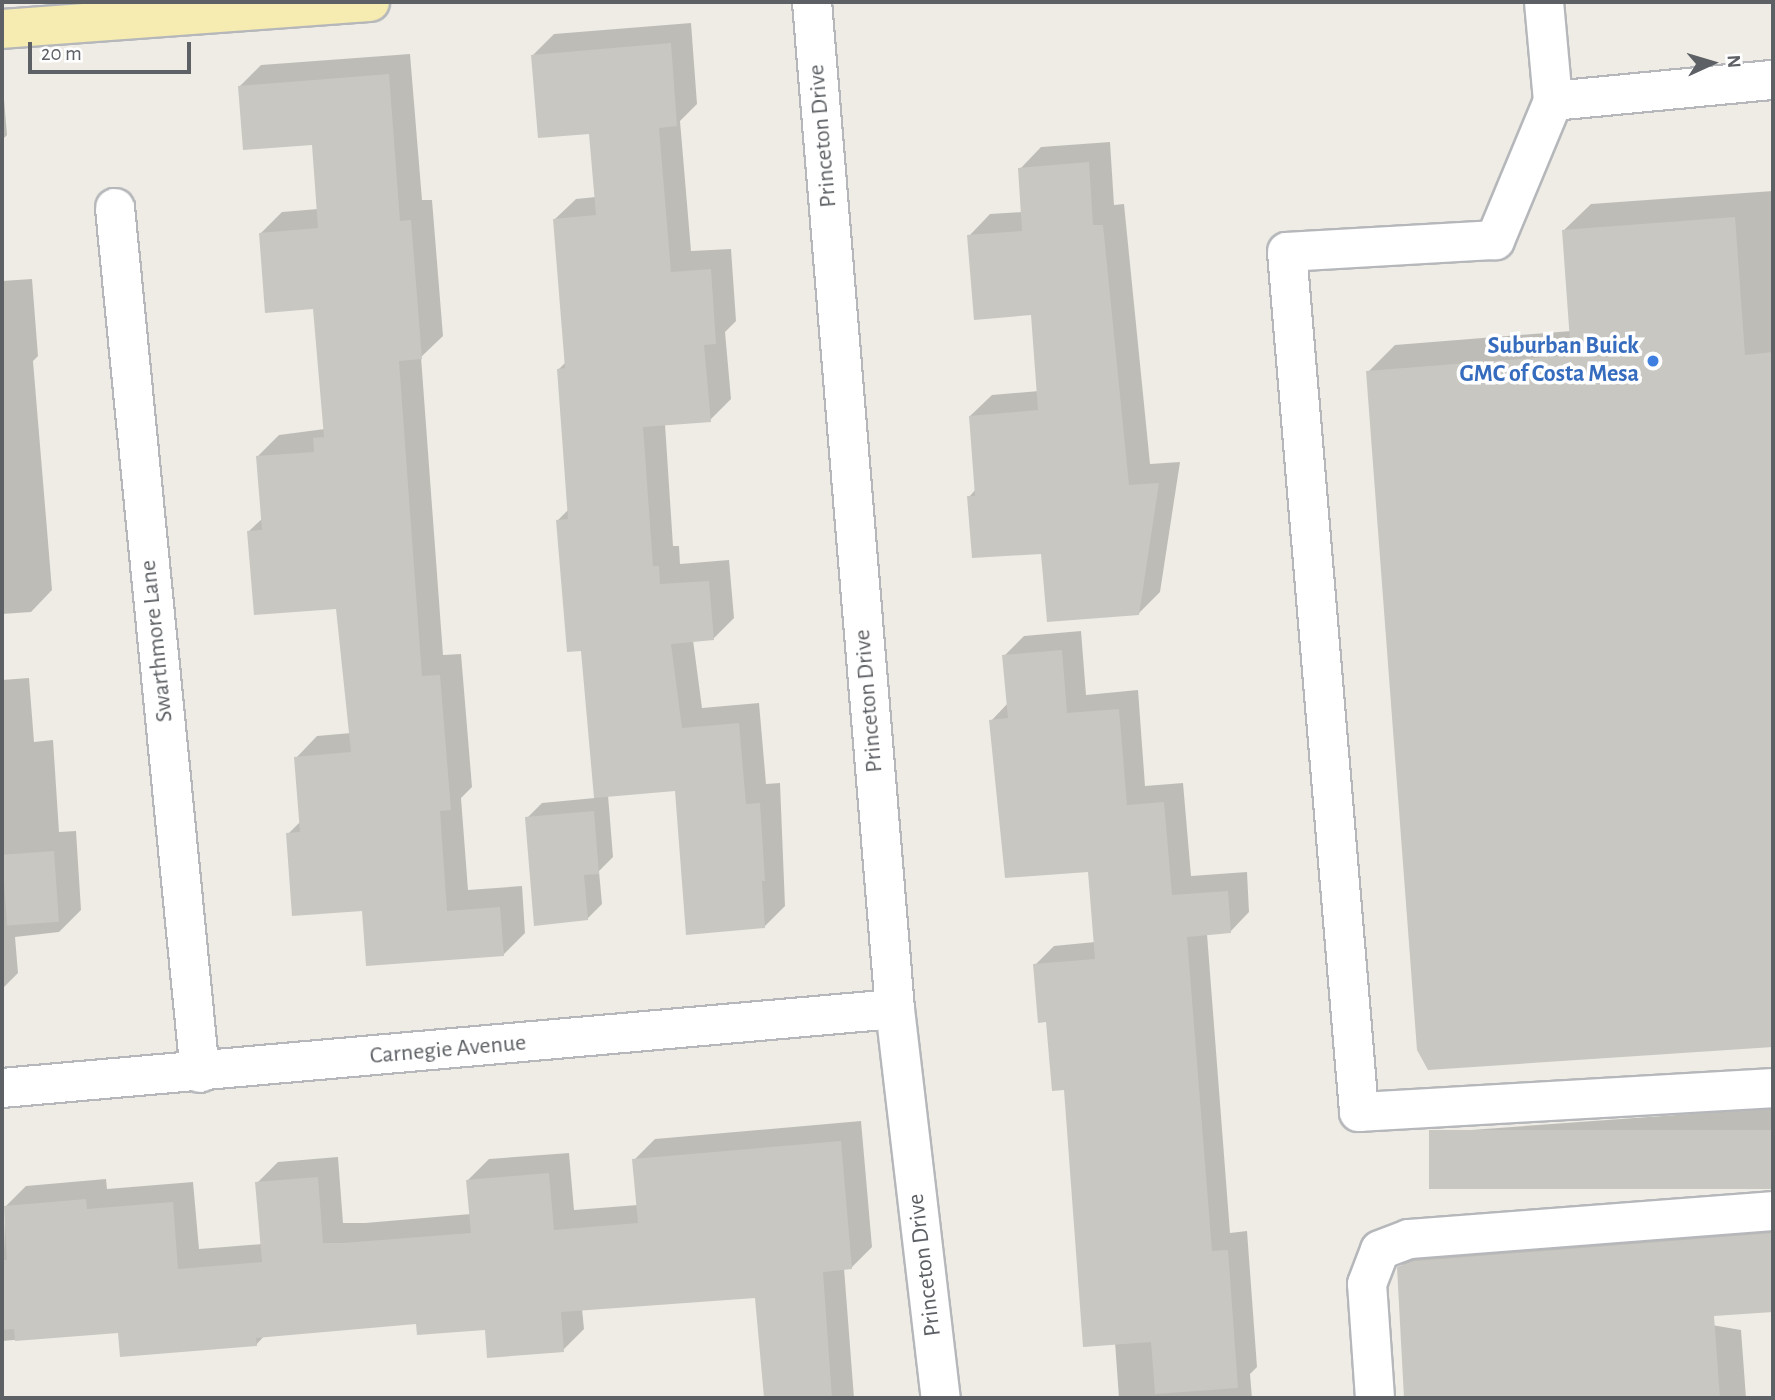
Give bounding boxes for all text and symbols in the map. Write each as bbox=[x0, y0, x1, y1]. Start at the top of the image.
scale bar bbox=[32, 28, 194, 72]
north arrow bbox=[1677, 28, 1747, 98]
text: 20 m bbox=[41, 43, 82, 64]
text: N bbox=[1724, 54, 1743, 69]
street label: Princeton Drive bbox=[802, 63, 844, 209]
place label: Suburban Buick GMC of Costa Mesa bbox=[1459, 333, 1639, 389]
marker: Suburban Buick GMC of Costa Mesa bbox=[1645, 353, 1661, 369]
street label: Swarthmore Lane bbox=[134, 558, 180, 724]
street label: Princeton Drive bbox=[848, 628, 890, 774]
street label: Carnegie Avenue bbox=[369, 1029, 527, 1071]
street label: Princeton Drive bbox=[902, 1192, 948, 1338]

